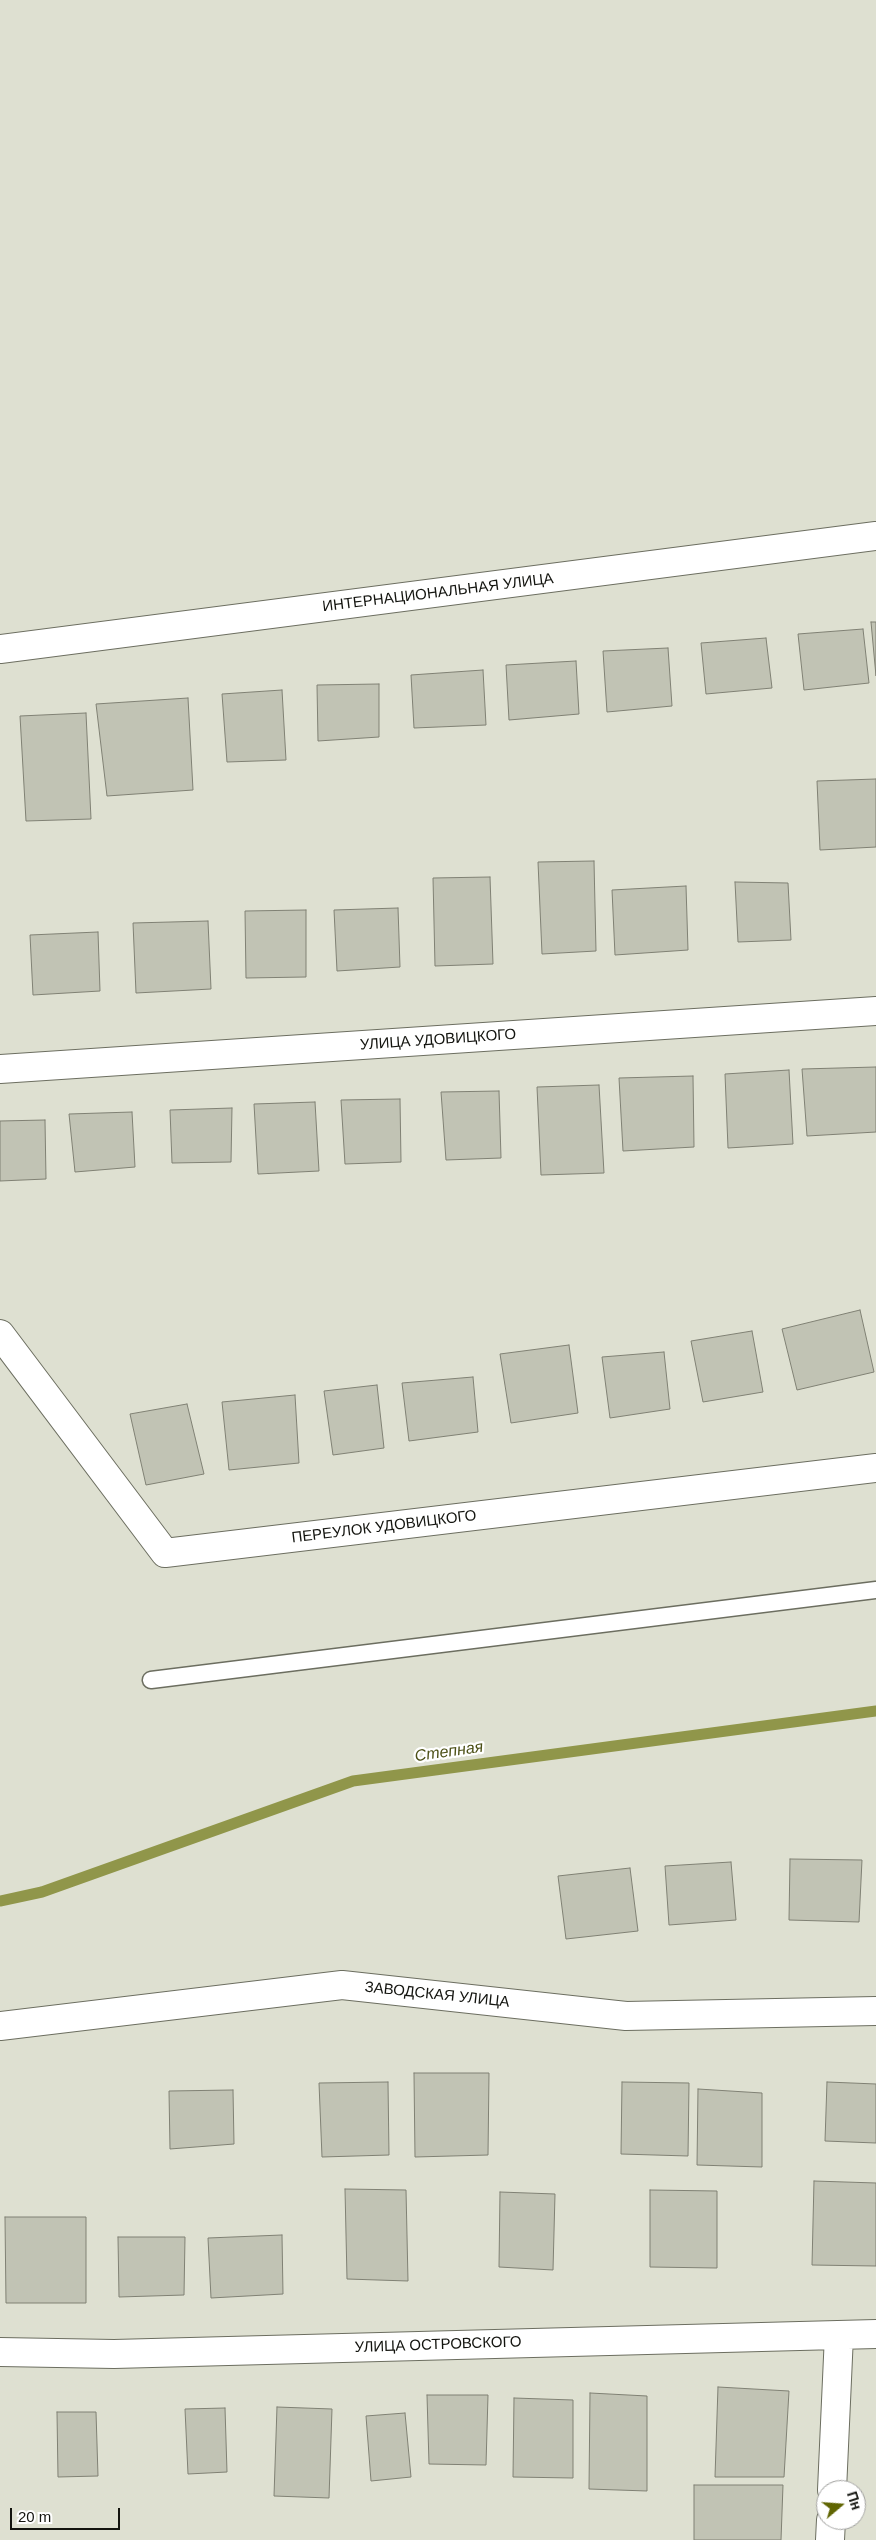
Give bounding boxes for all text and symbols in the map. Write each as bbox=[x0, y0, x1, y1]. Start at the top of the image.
street label: ИНТЕРНАЦИОНАЛЬНАЯ УЛИЦА bbox=[321, 570, 555, 616]
street label: УЛИЦА УДОВИЦКОГО bbox=[359, 1026, 517, 1054]
street label: ПЕРЕУЛОК УДОВИЦКОГО bbox=[291, 1507, 477, 1547]
water label: Степная bbox=[414, 1738, 484, 1766]
street label: ЗАВОДСКАЯ УЛИЦА bbox=[364, 1978, 510, 2012]
street label: УЛИЦА ОСТРОВСКОГО bbox=[354, 2333, 522, 2357]
north arrow bbox=[816, 2480, 866, 2530]
text: Пн bbox=[844, 2489, 865, 2512]
scale bar bbox=[12, 2498, 122, 2530]
text: 20 m bbox=[18, 2508, 51, 2525]

